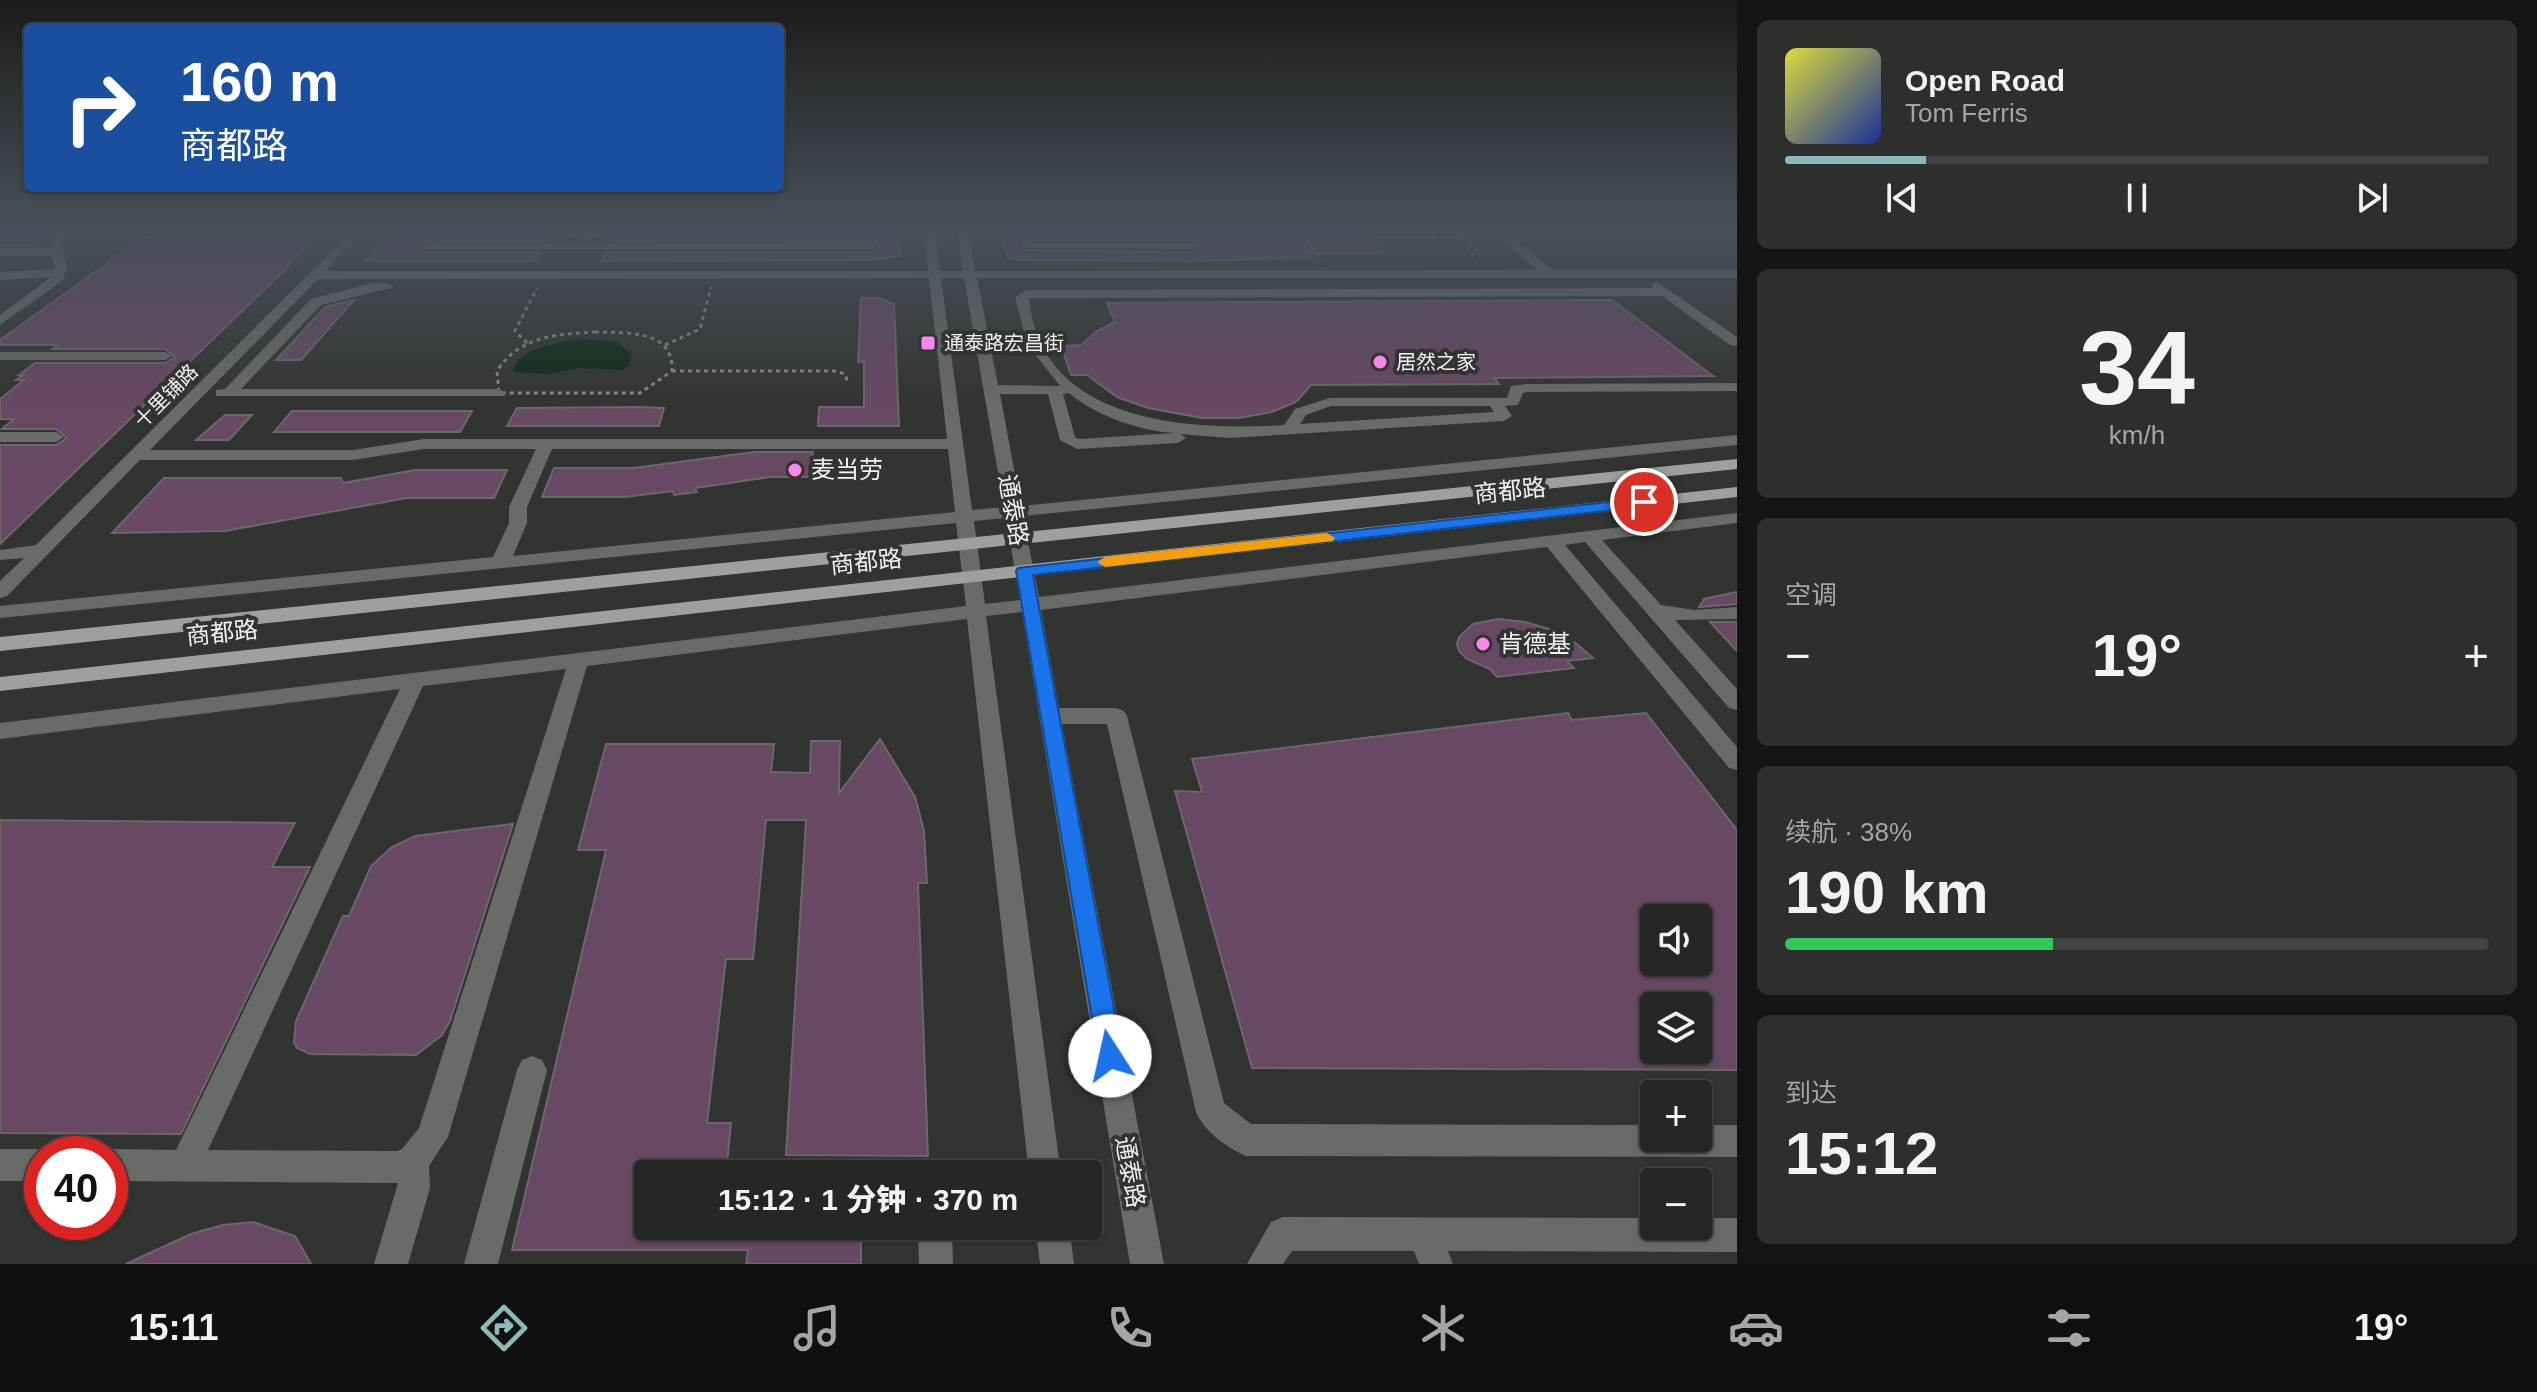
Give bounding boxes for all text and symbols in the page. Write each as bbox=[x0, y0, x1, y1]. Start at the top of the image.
text: 160 m bbox=[180, 50, 339, 113]
icon: right bbox=[48, 56, 152, 160]
text: Open Road bbox=[1905, 64, 2065, 97]
text: Tom Ferris bbox=[1905, 98, 2028, 128]
text: 商都路 bbox=[180, 125, 288, 166]
icon: previous bbox=[1880, 176, 1924, 220]
icon: pause bbox=[2115, 176, 2159, 220]
icon: next bbox=[2350, 176, 2394, 220]
text: 34 bbox=[2079, 310, 2195, 426]
place label: 通泰路宏昌街 bbox=[944, 332, 1064, 354]
marker: 通泰路宏昌街 bbox=[919, 334, 937, 352]
place label: 居然之家 bbox=[1396, 351, 1476, 373]
marker: 居然之家 bbox=[1371, 353, 1389, 371]
street label: 十里铺路 bbox=[130, 360, 202, 432]
text: km/h bbox=[2109, 420, 2165, 450]
place label: 麦当劳 bbox=[811, 456, 883, 483]
marker: 麦当劳 bbox=[786, 461, 804, 479]
pin bbox=[1610, 468, 1678, 536]
street label: 通泰路 bbox=[994, 472, 1033, 548]
street label: 商都路 bbox=[1473, 473, 1547, 508]
icon: arrive bbox=[1622, 480, 1666, 524]
street label: 商都路 bbox=[829, 544, 903, 579]
text: 空调 bbox=[1785, 580, 1837, 610]
street label: 商都路 bbox=[185, 615, 259, 650]
text: 19° bbox=[2092, 622, 2182, 689]
place label: 肯德基 bbox=[1499, 630, 1571, 657]
text: − bbox=[1785, 631, 1811, 680]
text: + bbox=[2463, 631, 2489, 680]
marker: 肯德基 bbox=[1474, 635, 1492, 653]
text: 续航 · 38% bbox=[1785, 817, 1912, 847]
text: 190 km bbox=[1785, 859, 1989, 926]
map controls bbox=[1640, 904, 1712, 1240]
button: sound bbox=[1640, 904, 1712, 976]
button: layers bbox=[1640, 992, 1712, 1064]
position arrow bbox=[1068, 1014, 1152, 1098]
text: 到达 bbox=[1785, 1078, 1837, 1108]
button: + bbox=[1640, 1080, 1712, 1152]
text: 15:12 bbox=[1785, 1120, 1938, 1187]
street label: 通泰路 bbox=[1111, 1134, 1150, 1210]
speed limit sign: 40 bbox=[24, 1136, 128, 1240]
button: − bbox=[1640, 1168, 1712, 1240]
text: 15:12 · 1 分钟 · 370 m bbox=[718, 1183, 1018, 1216]
icon: directions bbox=[476, 1300, 532, 1356]
icon: music bbox=[789, 1300, 845, 1356]
icon: phone bbox=[1102, 1300, 1158, 1356]
icon: climate bbox=[1415, 1300, 1471, 1356]
icon: car bbox=[1728, 1300, 1784, 1356]
icon: filters bbox=[2041, 1300, 2097, 1356]
text: 15:11 bbox=[129, 1307, 219, 1348]
text: 19° bbox=[2354, 1307, 2408, 1348]

